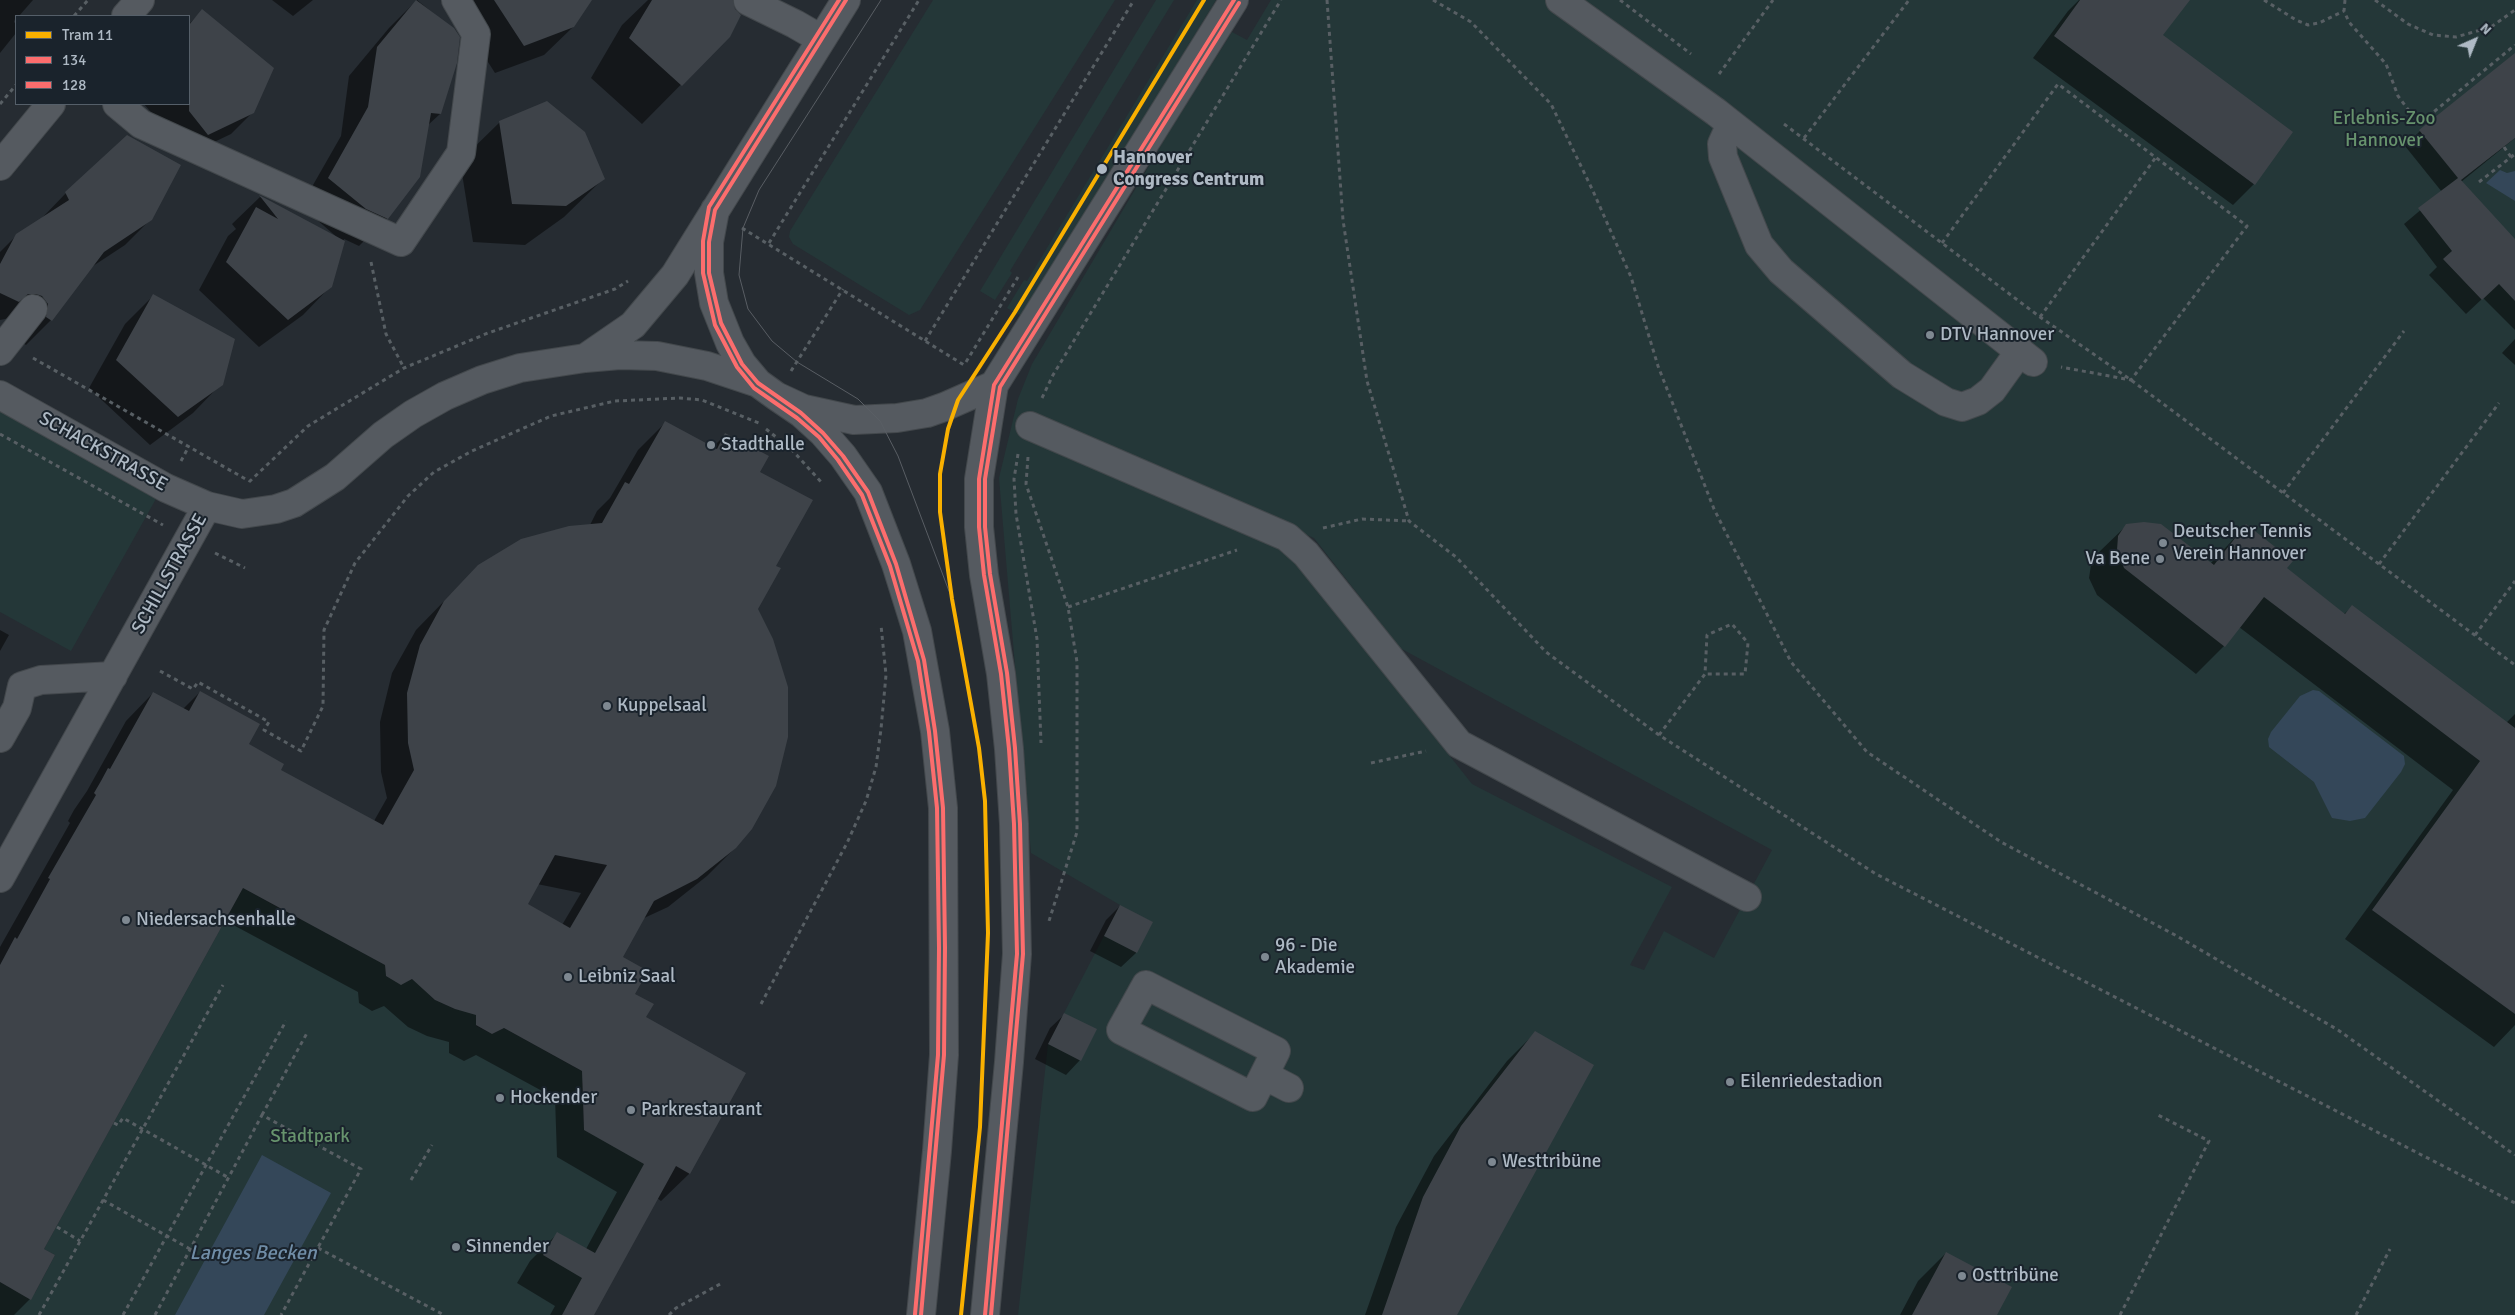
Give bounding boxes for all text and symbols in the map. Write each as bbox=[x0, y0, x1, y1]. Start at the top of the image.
legend bbox=[15, 15, 190, 105]
north arrow bbox=[2450, 15, 2500, 65]
text: N bbox=[2476, 19, 2495, 38]
text: Tram 11 bbox=[62, 26, 113, 44]
text: 134 bbox=[62, 51, 86, 69]
text: 128 bbox=[62, 76, 86, 94]
park label: Erlebnis-Zoo Hannover bbox=[2333, 108, 2435, 152]
place label: Hannover Congress Centrum bbox=[1113, 147, 1264, 191]
marker: Hannover Congress Centrum bbox=[1095, 162, 1109, 176]
place label: DTV Hannover bbox=[1940, 324, 2054, 346]
marker: DTV Hannover bbox=[1924, 329, 1936, 341]
street label: SCHACKSTRASSE bbox=[35, 407, 171, 497]
place label: Stadthalle bbox=[721, 434, 805, 456]
marker: Stadthalle bbox=[705, 439, 717, 451]
street label: SCHILLSTRASSE bbox=[128, 510, 212, 638]
place label: Deutscher Tennis Verein Hannover bbox=[2173, 521, 2312, 565]
marker: Deutscher Tennis Verein Hannover bbox=[2157, 537, 2169, 549]
place label: Va Bene bbox=[2085, 548, 2150, 570]
marker: Va Bene bbox=[2154, 553, 2166, 565]
place label: Kuppelsaal bbox=[617, 695, 707, 717]
marker: Kuppelsaal bbox=[601, 700, 613, 712]
place label: Niedersachsenhalle bbox=[136, 909, 296, 931]
marker: Niedersachsenhalle bbox=[120, 914, 132, 926]
place label: 96 - Die Akademie bbox=[1275, 935, 1355, 979]
marker: 96 - Die Akademie bbox=[1259, 951, 1271, 963]
place label: Leibniz Saal bbox=[578, 966, 676, 988]
marker: Leibniz Saal bbox=[562, 971, 574, 983]
place label: Eilenriedestadion bbox=[1740, 1071, 1883, 1093]
marker: Eilenriedestadion bbox=[1724, 1076, 1736, 1088]
place label: Hockender bbox=[510, 1087, 597, 1109]
marker: Hockender bbox=[494, 1092, 506, 1104]
place label: Parkrestaurant bbox=[641, 1099, 762, 1121]
marker: Parkrestaurant bbox=[625, 1104, 637, 1116]
park label: Stadtpark bbox=[270, 1126, 350, 1148]
place label: Westtribüne bbox=[1502, 1151, 1601, 1173]
marker: Westtribüne bbox=[1486, 1156, 1498, 1168]
place label: Sinnender bbox=[466, 1236, 549, 1258]
marker: Sinnender bbox=[450, 1241, 462, 1253]
water label: Langes Becken bbox=[189, 1242, 317, 1266]
place label: Osttribüne bbox=[1972, 1265, 2059, 1287]
marker: Osttribüne bbox=[1956, 1270, 1968, 1282]

